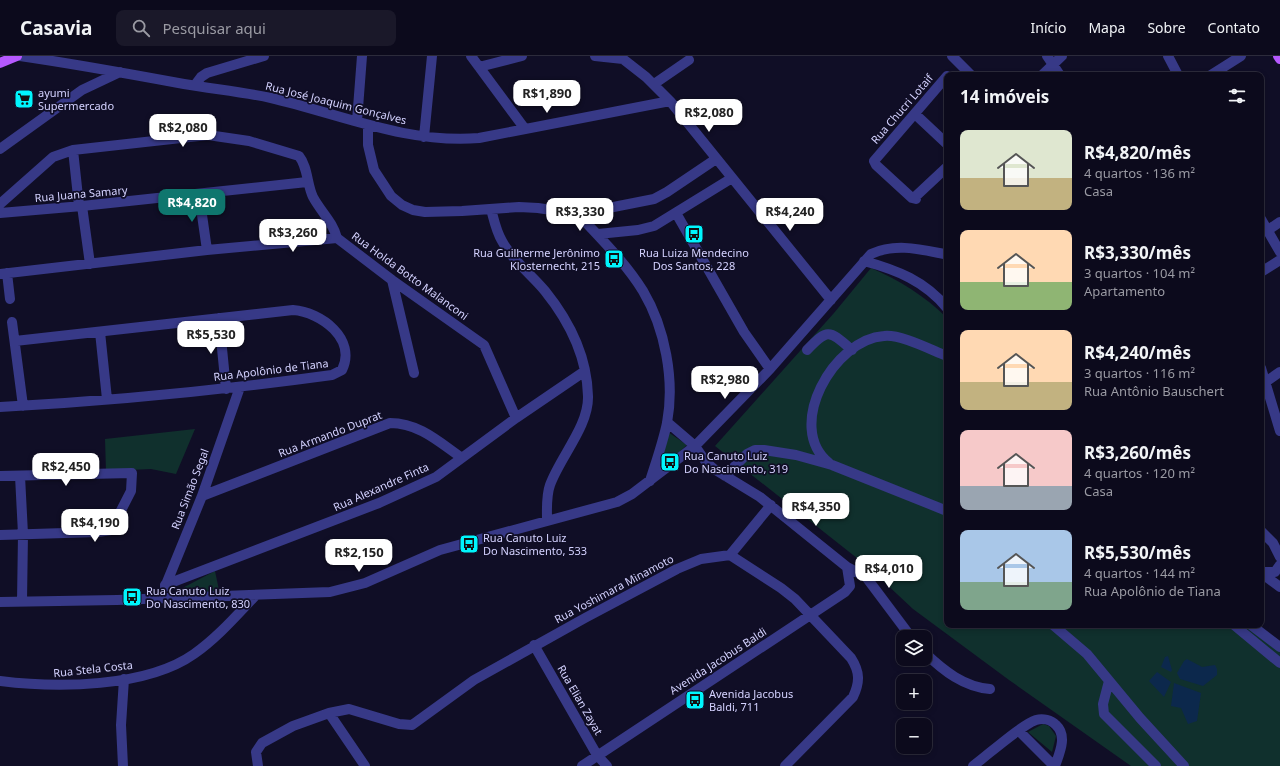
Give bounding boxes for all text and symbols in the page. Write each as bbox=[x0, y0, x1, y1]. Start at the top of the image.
search box bbox=[116, 10, 396, 46]
text: Casavia bbox=[20, 15, 92, 41]
icon: search bbox=[130, 17, 152, 39]
text: Pesquisar aqui bbox=[162, 18, 266, 38]
text: Início bbox=[1031, 18, 1066, 37]
text: Mapa bbox=[1088, 18, 1125, 37]
text: Sobre bbox=[1147, 18, 1186, 37]
text: Contato bbox=[1208, 18, 1260, 37]
street label: Rua Chucri Lotaif bbox=[867, 70, 937, 147]
street label: Rua José Joaquim Gonçalves bbox=[264, 78, 408, 127]
pin: R$1,890 bbox=[510, 80, 584, 114]
text: R$1,890 bbox=[522, 84, 572, 102]
place label: ayumi Supermercado bbox=[38, 85, 114, 113]
text: 14 imóveis bbox=[960, 85, 1049, 108]
icon: filters bbox=[1226, 85, 1248, 107]
supermarket icon: ayumi Supermercado bbox=[13, 88, 35, 110]
pin: R$2,080 bbox=[672, 99, 746, 133]
text: R$2,080 bbox=[684, 103, 734, 121]
pin: R$2,080 bbox=[146, 114, 220, 148]
text: R$2,080 bbox=[158, 118, 208, 136]
text: R$4,820/mês bbox=[1084, 141, 1191, 164]
icon: home bbox=[992, 146, 1040, 194]
text: 4 quartos · 136 m² bbox=[1084, 164, 1195, 182]
street label: Rua Juana Samary bbox=[34, 182, 128, 205]
text: Casa bbox=[1084, 182, 1113, 200]
pin: R$4,820 bbox=[155, 189, 229, 223]
text: R$4,820 bbox=[167, 193, 217, 211]
pin: R$3,330 bbox=[543, 198, 617, 232]
pin: R$4,240 bbox=[753, 198, 827, 232]
text: R$3,330 bbox=[555, 202, 605, 220]
text: R$4,240 bbox=[765, 202, 815, 220]
pin: R$3,260 bbox=[256, 219, 330, 253]
text: R$3,260 bbox=[268, 223, 318, 241]
bus stop icon: Rua Luiza Mendecino Dos Santos, 228 bbox=[683, 223, 705, 245]
street label: Rua Holda Botto Malanconi bbox=[349, 228, 472, 323]
text: R$3,330/mês bbox=[1084, 241, 1191, 264]
place label: Rua Guilherme Jerônimo Klosternecht, 215 bbox=[473, 245, 600, 273]
place label: Rua Luiza Mendecino Dos Santos, 228 bbox=[639, 245, 749, 273]
icon: home bbox=[992, 246, 1040, 294]
bus stop icon: Rua Guilherme Jerônimo Klosternecht, 215 bbox=[603, 248, 625, 270]
text: 3 quartos · 104 m² bbox=[1084, 264, 1195, 282]
text: Apartamento bbox=[1084, 282, 1165, 300]
pin: R$5,530 bbox=[174, 321, 248, 355]
text: R$5,530 bbox=[186, 325, 236, 343]
text: R$4,240/mês bbox=[1084, 341, 1191, 364]
icon: home bbox=[992, 346, 1040, 394]
street label: Rua Apolônio de Tiana bbox=[213, 355, 329, 384]
text: 3 quartos · 116 m² bbox=[1084, 364, 1195, 382]
pin: R$2,980 bbox=[688, 366, 762, 400]
text: R$2,980 bbox=[700, 370, 750, 388]
text: Rua Antônio Bauschert bbox=[1084, 382, 1224, 400]
street label: Rua Armando Duprat bbox=[276, 407, 384, 460]
text: R$3,260/mês bbox=[1084, 441, 1191, 464]
street label: Rua Simão Segal bbox=[167, 446, 212, 531]
icon: home bbox=[992, 446, 1040, 494]
place label: Rua Canuto Luiz Do Nascimento, 319 bbox=[684, 448, 788, 476]
bus stop icon: Rua Canuto Luiz Do Nascimento, 319 bbox=[659, 451, 681, 473]
pin: R$2,450 bbox=[29, 453, 103, 487]
text: R$2,450 bbox=[41, 457, 91, 475]
street label: Rua Alexandre Finta bbox=[331, 459, 431, 514]
text: 4 quartos · 120 m² bbox=[1084, 464, 1195, 482]
text: Casa bbox=[1084, 482, 1113, 500]
pin: R$4,350 bbox=[779, 493, 853, 527]
text: R$4,350 bbox=[791, 497, 841, 515]
pin: R$4,190 bbox=[58, 509, 132, 543]
text: R$4,190 bbox=[70, 513, 120, 531]
place label: Rua Canuto Luiz Do Nascimento, 533 bbox=[483, 530, 587, 558]
bus stop icon: Rua Canuto Luiz Do Nascimento, 533 bbox=[458, 533, 480, 555]
pin: R$2,150 bbox=[322, 539, 396, 573]
text: R$5,530/mês bbox=[1084, 541, 1191, 564]
text: R$2,150 bbox=[334, 543, 384, 561]
icon: home bbox=[992, 546, 1040, 594]
street label: Rua Yoshimara Minamoto bbox=[551, 551, 676, 626]
pin: R$4,010 bbox=[852, 555, 926, 589]
text: R$4,010 bbox=[864, 559, 914, 577]
text: 4 quartos · 144 m² bbox=[1084, 564, 1195, 582]
text: Rua Apolônio de Tiana bbox=[1084, 582, 1221, 600]
place label: Rua Canuto Luiz Do Nascimento, 830 bbox=[146, 583, 250, 611]
bus stop icon: Rua Canuto Luiz Do Nascimento, 830 bbox=[121, 586, 143, 608]
street label: Avenida Jacobus Baldi bbox=[666, 624, 769, 698]
map controls bbox=[896, 630, 932, 754]
button: layers bbox=[896, 630, 932, 666]
street label: Rua Stela Costa bbox=[52, 657, 133, 680]
street label: Rua Elian Zayat bbox=[554, 662, 607, 738]
button: + bbox=[896, 674, 932, 710]
place label: Avenida Jacobus Baldi, 711 bbox=[709, 686, 793, 714]
bus stop icon: Avenida Jacobus Baldi, 711 bbox=[684, 689, 706, 711]
button: − bbox=[896, 718, 932, 754]

